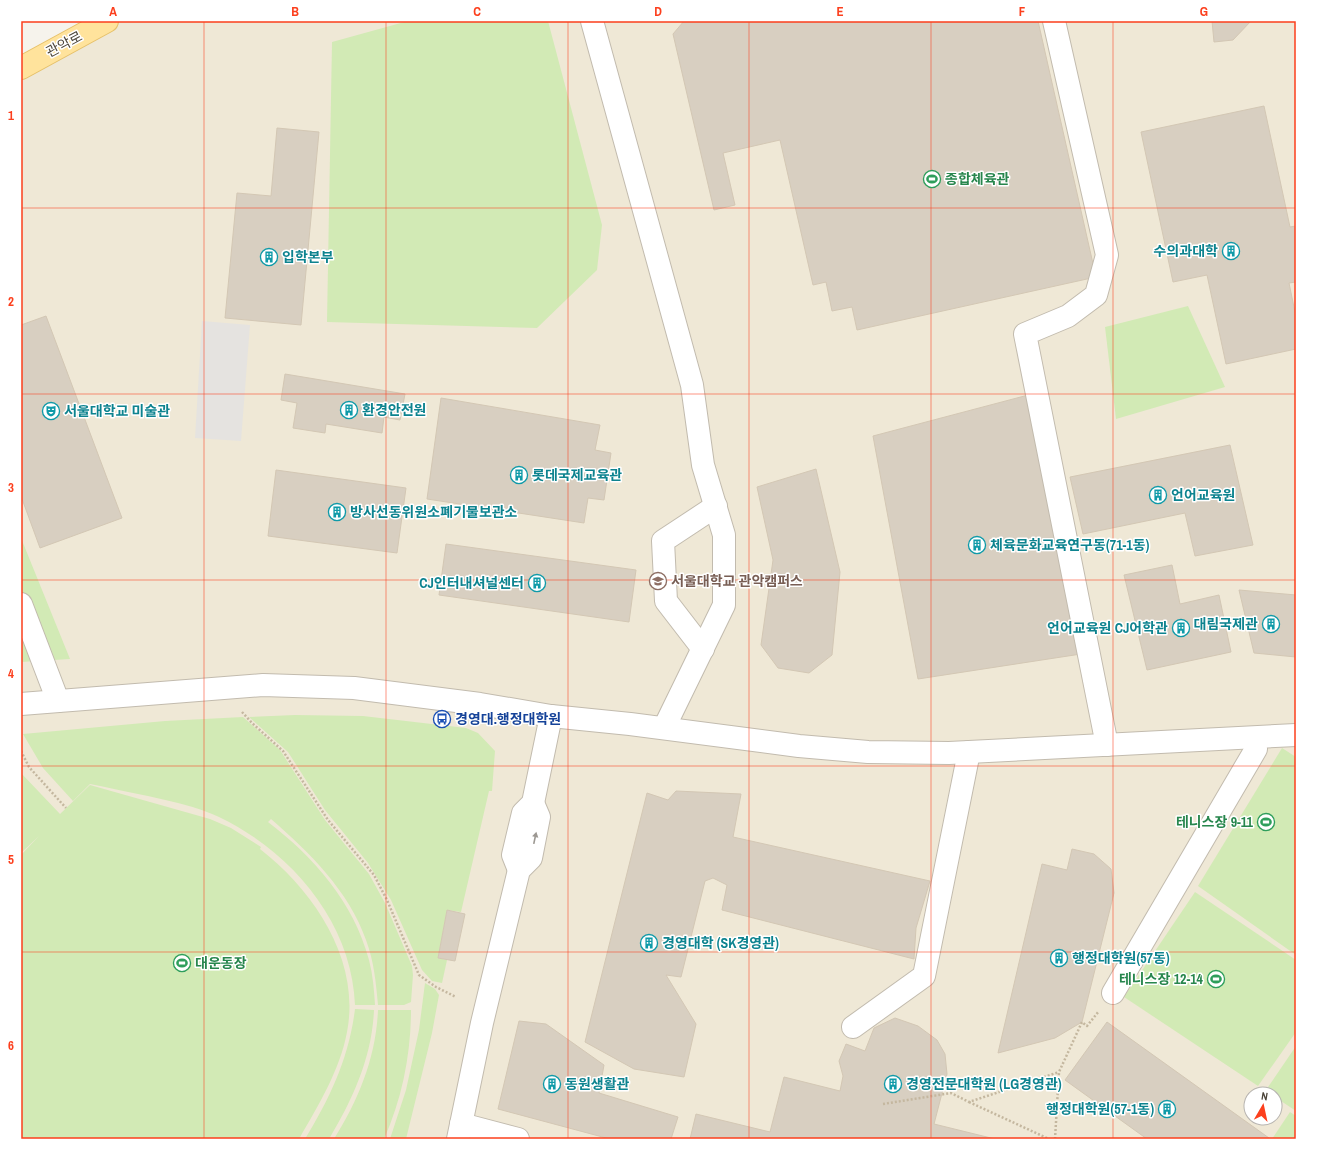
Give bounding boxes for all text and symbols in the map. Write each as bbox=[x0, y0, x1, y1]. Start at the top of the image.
text: A bbox=[109, 3, 117, 20]
text: B bbox=[291, 3, 299, 20]
text: C bbox=[473, 3, 481, 20]
text: D bbox=[654, 3, 662, 20]
text: E bbox=[836, 3, 844, 20]
text: F bbox=[1019, 3, 1026, 20]
text: G bbox=[1200, 3, 1208, 20]
street label: 관악로 bbox=[43, 27, 85, 61]
text: 1 bbox=[8, 107, 14, 124]
sports icon: 종합체육관 bbox=[922, 169, 942, 189]
place label: 종합체육관 bbox=[945, 170, 1010, 188]
building icon: 수의과대학 bbox=[1221, 241, 1241, 261]
place label: 수의과대학 bbox=[1154, 242, 1218, 260]
building icon: 입학본부 bbox=[259, 247, 279, 267]
place label: 입학본부 bbox=[282, 248, 334, 266]
text: 2 bbox=[8, 293, 14, 310]
building icon: 환경안전원 bbox=[339, 400, 359, 420]
theatre icon: 서울대학교 미술관 bbox=[41, 401, 61, 421]
place label: 환경안전원 bbox=[362, 401, 426, 419]
place label: 서울대학교 미술관 bbox=[64, 402, 170, 420]
building icon: 롯데국제교육관 bbox=[509, 465, 529, 485]
place label: 롯데국제교육관 bbox=[532, 466, 622, 484]
text: 3 bbox=[8, 479, 14, 496]
building icon: 언어교육원 bbox=[1148, 485, 1168, 505]
place label: 언어교육원 bbox=[1171, 486, 1235, 504]
building icon: 방사선동위원소폐기물보관소 bbox=[327, 502, 347, 522]
place label: 방사선동위원소폐기물보관소 bbox=[350, 503, 518, 521]
building icon: 체육문화교육연구동(71-1동) bbox=[967, 535, 987, 555]
place label: 체육문화교육연구동(71-1동) bbox=[990, 536, 1150, 554]
school or university icon: 서울대학교 관악캠퍼스 bbox=[648, 571, 668, 591]
place label: 서울대학교 관악캠퍼스 bbox=[671, 572, 803, 590]
building icon: CJ인터내셔널센터 bbox=[527, 573, 547, 593]
place label: CJ인터내셔널센터 bbox=[419, 574, 524, 592]
building icon: 대림국제관 bbox=[1261, 614, 1281, 634]
place label: 대림국제관 bbox=[1194, 615, 1258, 633]
building icon: 언어교육원 CJ어학관 bbox=[1171, 618, 1191, 638]
place label: 언어교육원 CJ어학관 bbox=[1047, 619, 1168, 637]
text: 4 bbox=[8, 665, 14, 682]
bus stop icon: 경영대.행정대학원 bbox=[432, 709, 452, 729]
place label: 경영대.행정대학원 bbox=[455, 710, 561, 728]
sports icon: 테니스장 9-11 bbox=[1256, 812, 1276, 832]
place label: 테니스장 9-11 bbox=[1176, 813, 1254, 831]
one-way arrow bbox=[532, 832, 538, 845]
text: 5 bbox=[8, 851, 14, 868]
building icon: 경영대학 (SK경영관) bbox=[639, 933, 659, 953]
place label: 경영대학 (SK경영관) bbox=[662, 934, 779, 952]
building icon: 행정대학원(57동) bbox=[1049, 948, 1069, 968]
place label: 행정대학원(57동) bbox=[1072, 949, 1170, 967]
sports icon: 대운동장 bbox=[172, 953, 192, 973]
place label: 대운동장 bbox=[195, 954, 247, 972]
sports icon: 테니스장 12-14 bbox=[1206, 969, 1226, 989]
place label: 테니스장 12-14 bbox=[1119, 970, 1204, 988]
text: 6 bbox=[8, 1037, 14, 1054]
building icon: 동원생활관 bbox=[542, 1074, 562, 1094]
building icon: 경영전문대학원 (LG경영관) bbox=[883, 1074, 903, 1094]
place label: 동원생활관 bbox=[565, 1075, 630, 1093]
place label: 경영전문대학원 (LG경영관) bbox=[906, 1075, 1062, 1093]
north arrow bbox=[1243, 1086, 1283, 1126]
text: N bbox=[1260, 1089, 1269, 1104]
building icon: 행정대학원(57-1동) bbox=[1157, 1099, 1177, 1119]
place label: 행정대학원(57-1동) bbox=[1046, 1100, 1154, 1118]

